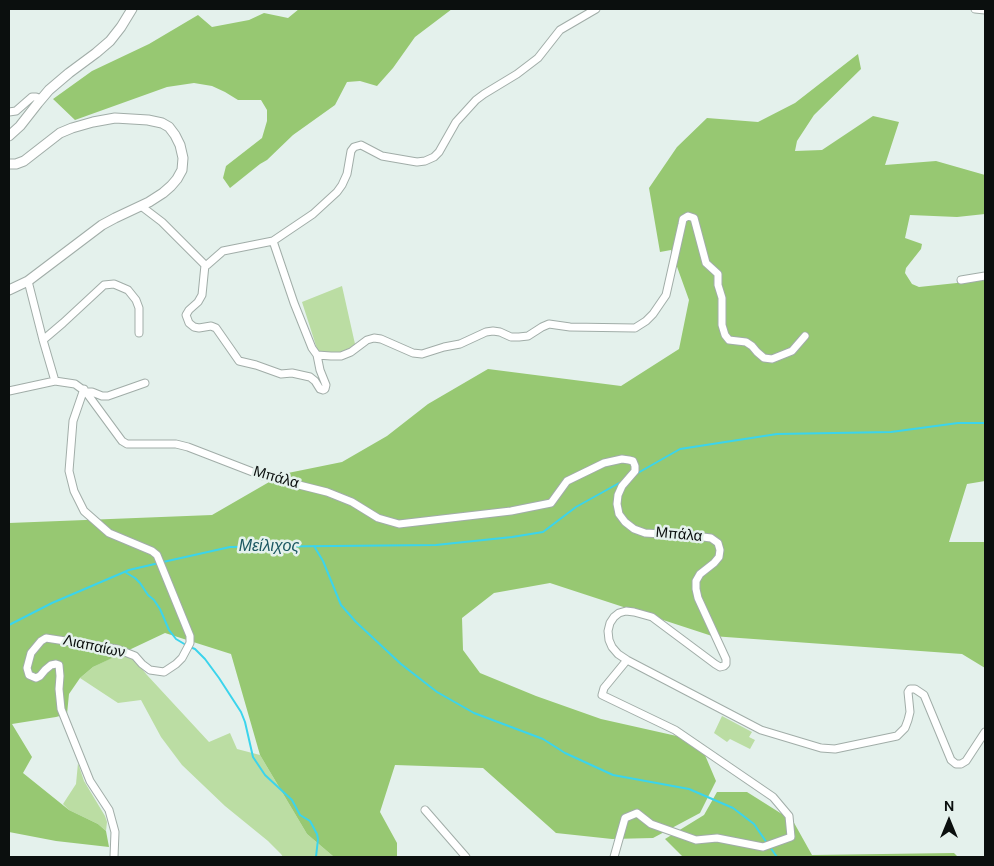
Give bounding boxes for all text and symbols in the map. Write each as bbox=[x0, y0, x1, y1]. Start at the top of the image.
street label: Μπάλα bbox=[251, 463, 301, 493]
street label: Μπάλα bbox=[655, 524, 703, 546]
water label: Μείλιχος bbox=[239, 537, 299, 557]
street label: Λιαπαίων bbox=[61, 632, 127, 662]
north arrow bbox=[924, 796, 974, 846]
text: N bbox=[944, 797, 954, 815]

